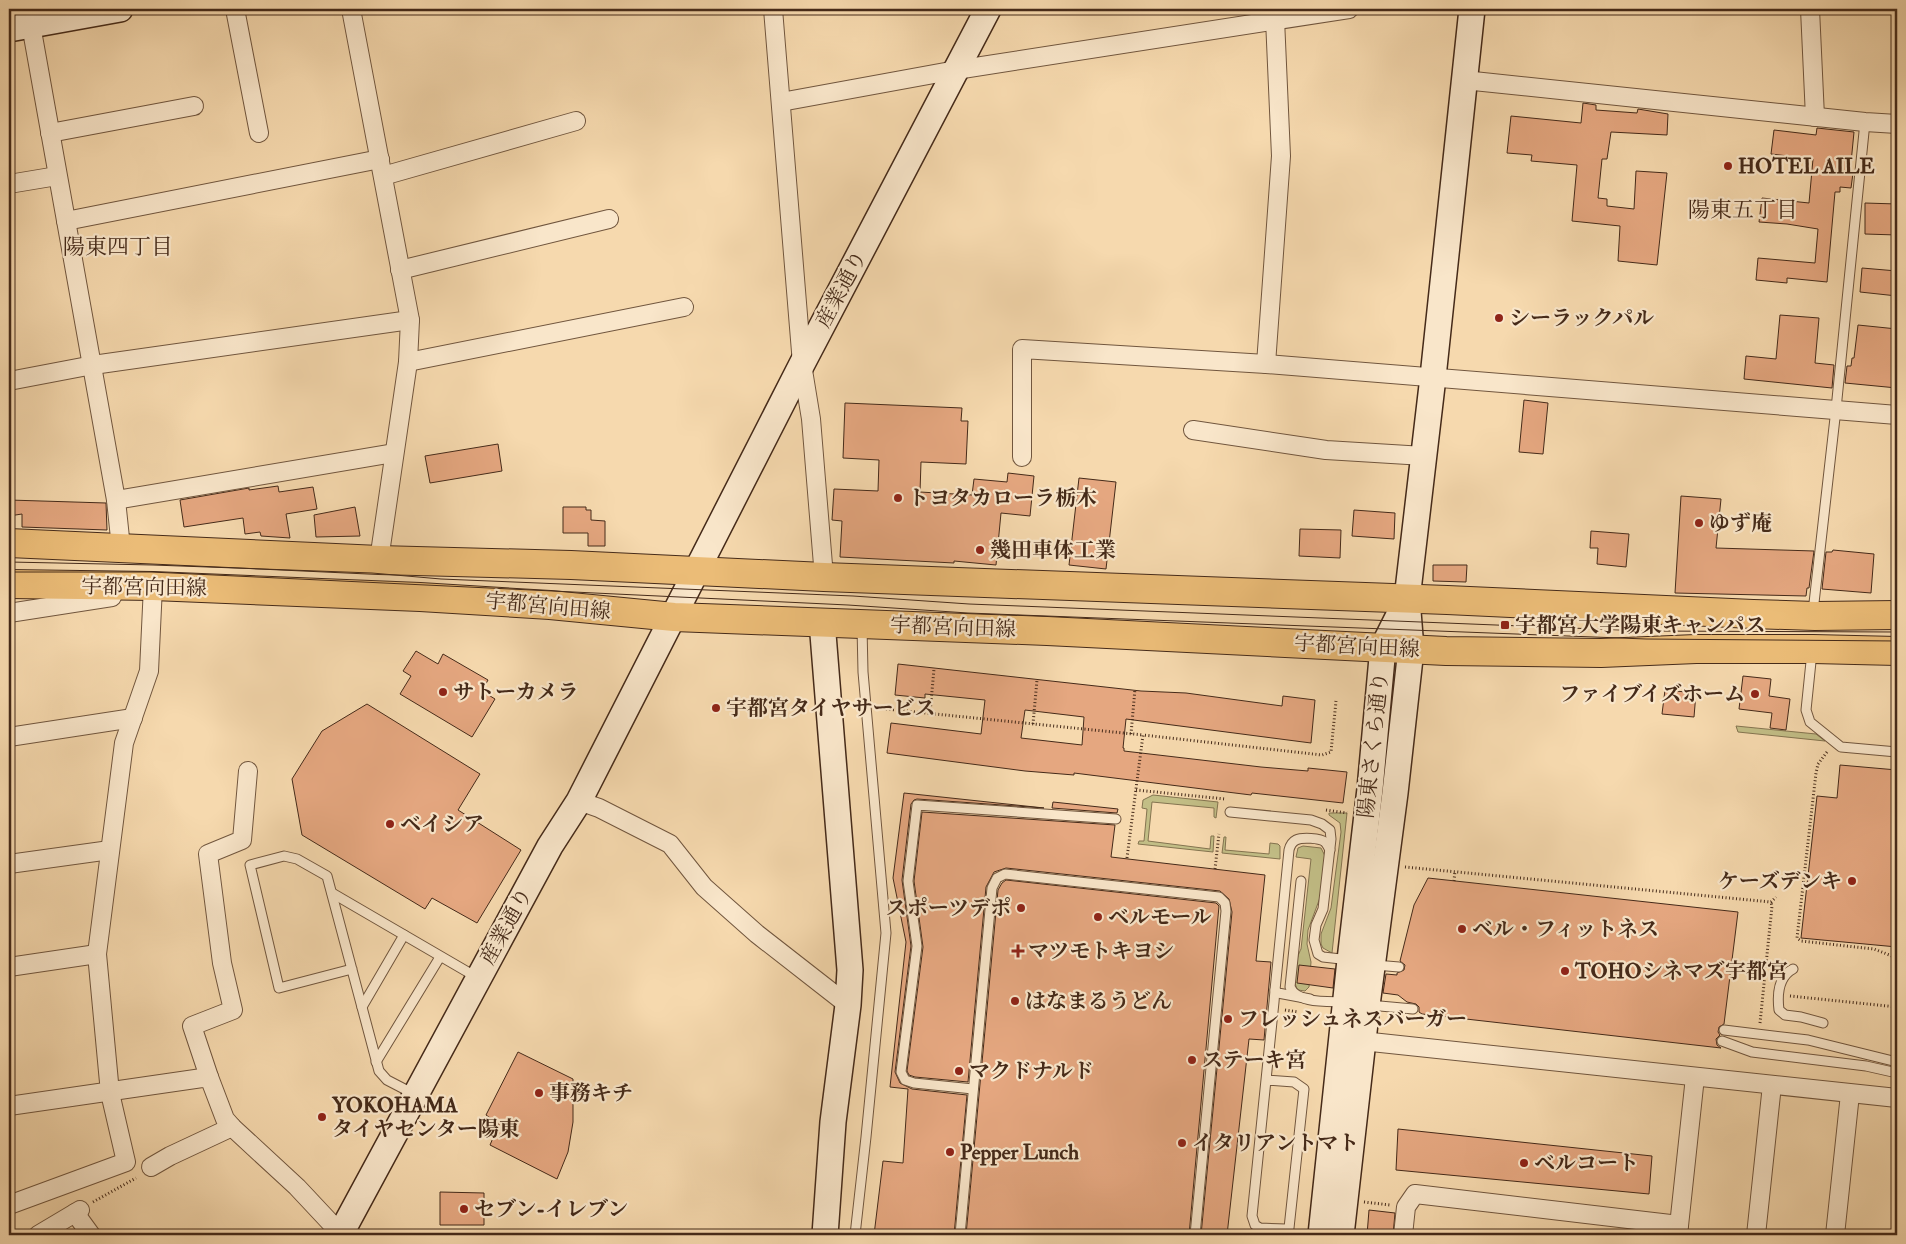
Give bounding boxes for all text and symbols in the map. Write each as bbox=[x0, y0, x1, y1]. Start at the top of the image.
place label: HOTEL AILE bbox=[1738, 153, 1875, 180]
marker: HOTEL AILE bbox=[1722, 160, 1734, 172]
district label: 陽東五丁目 bbox=[1688, 196, 1798, 224]
district label: 陽東四丁目 bbox=[63, 233, 173, 261]
street label: 産業通り bbox=[810, 246, 873, 333]
place label: シーラックパル bbox=[1509, 305, 1654, 332]
marker: シーラックパル bbox=[1493, 312, 1505, 324]
place label: トヨタカローラ栃木 bbox=[908, 485, 1097, 512]
marker: トヨタカローラ栃木 bbox=[892, 492, 904, 504]
place label: ゆず庵 bbox=[1709, 510, 1772, 537]
marker: ゆず庵 bbox=[1693, 517, 1705, 529]
place label: 幾田車体工業 bbox=[990, 537, 1116, 564]
marker: 幾田車体工業 bbox=[974, 544, 986, 556]
street label: 宇都宮向田線 bbox=[81, 573, 207, 602]
street label: 宇都宮向田線 bbox=[484, 588, 612, 625]
street label: 宇都宮向田線 bbox=[890, 612, 1016, 643]
place label: 宇都宮大学陽東キャンパス bbox=[1515, 612, 1766, 639]
marker: 宇都宮大学陽東キャンパス bbox=[1499, 619, 1511, 631]
street label: 宇都宮向田線 bbox=[1293, 630, 1421, 663]
street label: 陽東さくら通り bbox=[1352, 671, 1395, 820]
place label: サトーカメラ bbox=[453, 679, 579, 706]
place label: ファイブイズホーム bbox=[1559, 681, 1745, 708]
marker: サトーカメラ bbox=[437, 686, 449, 698]
marker: ファイブイズホーム bbox=[1749, 688, 1761, 700]
place label: 宇都宮タイヤサービス bbox=[726, 695, 936, 722]
marker: 宇都宮タイヤサービス bbox=[710, 702, 722, 714]
place label: ベイシア bbox=[400, 811, 484, 838]
marker: ベイシア bbox=[384, 818, 396, 830]
place label: ケーズデンキ bbox=[1718, 868, 1842, 895]
marker: ケーズデンキ bbox=[1846, 875, 1858, 887]
street label: 産業通り bbox=[474, 883, 539, 970]
place label: スポーツデポ bbox=[886, 895, 1011, 922]
marker: スポーツデポ bbox=[1015, 902, 1027, 914]
place label: ベルモール bbox=[1108, 904, 1212, 931]
marker: ベルモール bbox=[1092, 911, 1104, 923]
place label: ベル・フィットネス bbox=[1472, 916, 1659, 943]
marker: ベル・フィットネス bbox=[1456, 923, 1468, 935]
place label: マツモトキヨシ bbox=[1028, 938, 1174, 965]
marker: マツモトキヨシ bbox=[1012, 945, 1024, 957]
place label: TOHOシネマズ宇都宮 bbox=[1574, 958, 1788, 985]
marker: TOHOシネマズ宇都宮 bbox=[1559, 965, 1571, 977]
place label: はなまるうどん bbox=[1025, 988, 1172, 1015]
marker: はなまるうどん bbox=[1009, 995, 1021, 1007]
place label: フレッシュネスバーガー bbox=[1238, 1006, 1467, 1033]
marker: フレッシュネスバーガー bbox=[1222, 1013, 1234, 1025]
place label: ステーキ宮 bbox=[1202, 1047, 1307, 1074]
marker: ステーキ宮 bbox=[1186, 1054, 1198, 1066]
place label: マクドナルド bbox=[969, 1058, 1094, 1085]
marker: マクドナルド bbox=[953, 1065, 965, 1077]
place label: 事務キチ bbox=[549, 1080, 633, 1107]
marker: 事務キチ bbox=[533, 1087, 545, 1099]
place label: YOKOHAMA タイヤセンター陽東 bbox=[331, 1092, 520, 1143]
marker: YOKOHAMA タイヤセンター陽東 bbox=[316, 1111, 328, 1123]
place label: イタリアントマト bbox=[1192, 1130, 1359, 1157]
marker: イタリアントマト bbox=[1176, 1137, 1188, 1149]
place label: Pepper Lunch bbox=[960, 1139, 1079, 1166]
marker: Pepper Lunch bbox=[944, 1146, 956, 1158]
place label: ベルコート bbox=[1534, 1150, 1639, 1177]
marker: ベルコート bbox=[1518, 1157, 1530, 1169]
place label: セブン-イレブン bbox=[474, 1196, 628, 1223]
marker: セブン-イレブン bbox=[458, 1203, 470, 1215]

